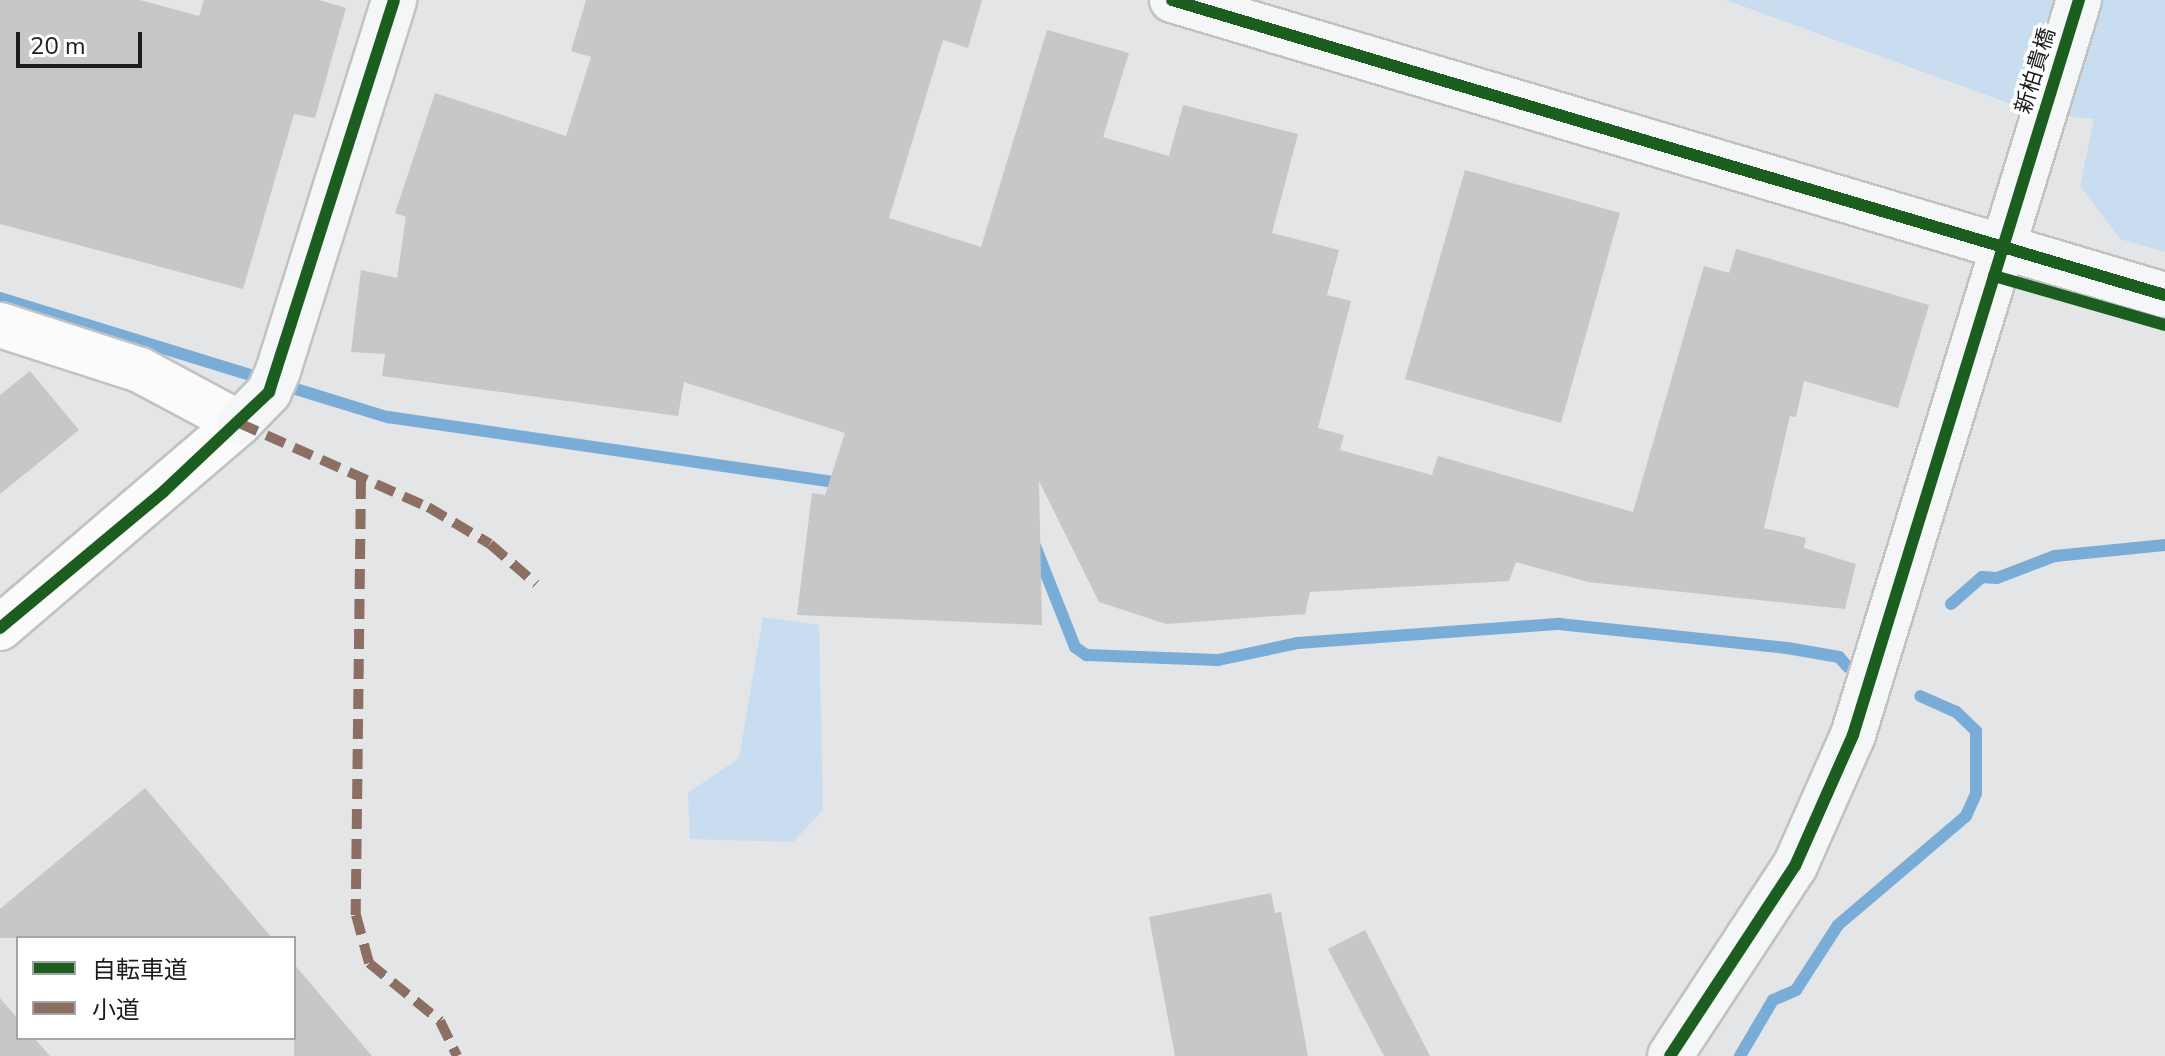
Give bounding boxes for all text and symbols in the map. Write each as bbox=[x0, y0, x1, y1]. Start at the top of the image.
scale bar bbox=[20, 16, 146, 66]
street label: 新柏貴橋 bbox=[2011, 25, 2061, 117]
text: 20 m bbox=[30, 30, 86, 62]
legend bbox=[16, 936, 296, 1040]
text: 自転車道 bbox=[92, 954, 188, 986]
text: 小道 bbox=[92, 994, 140, 1026]

